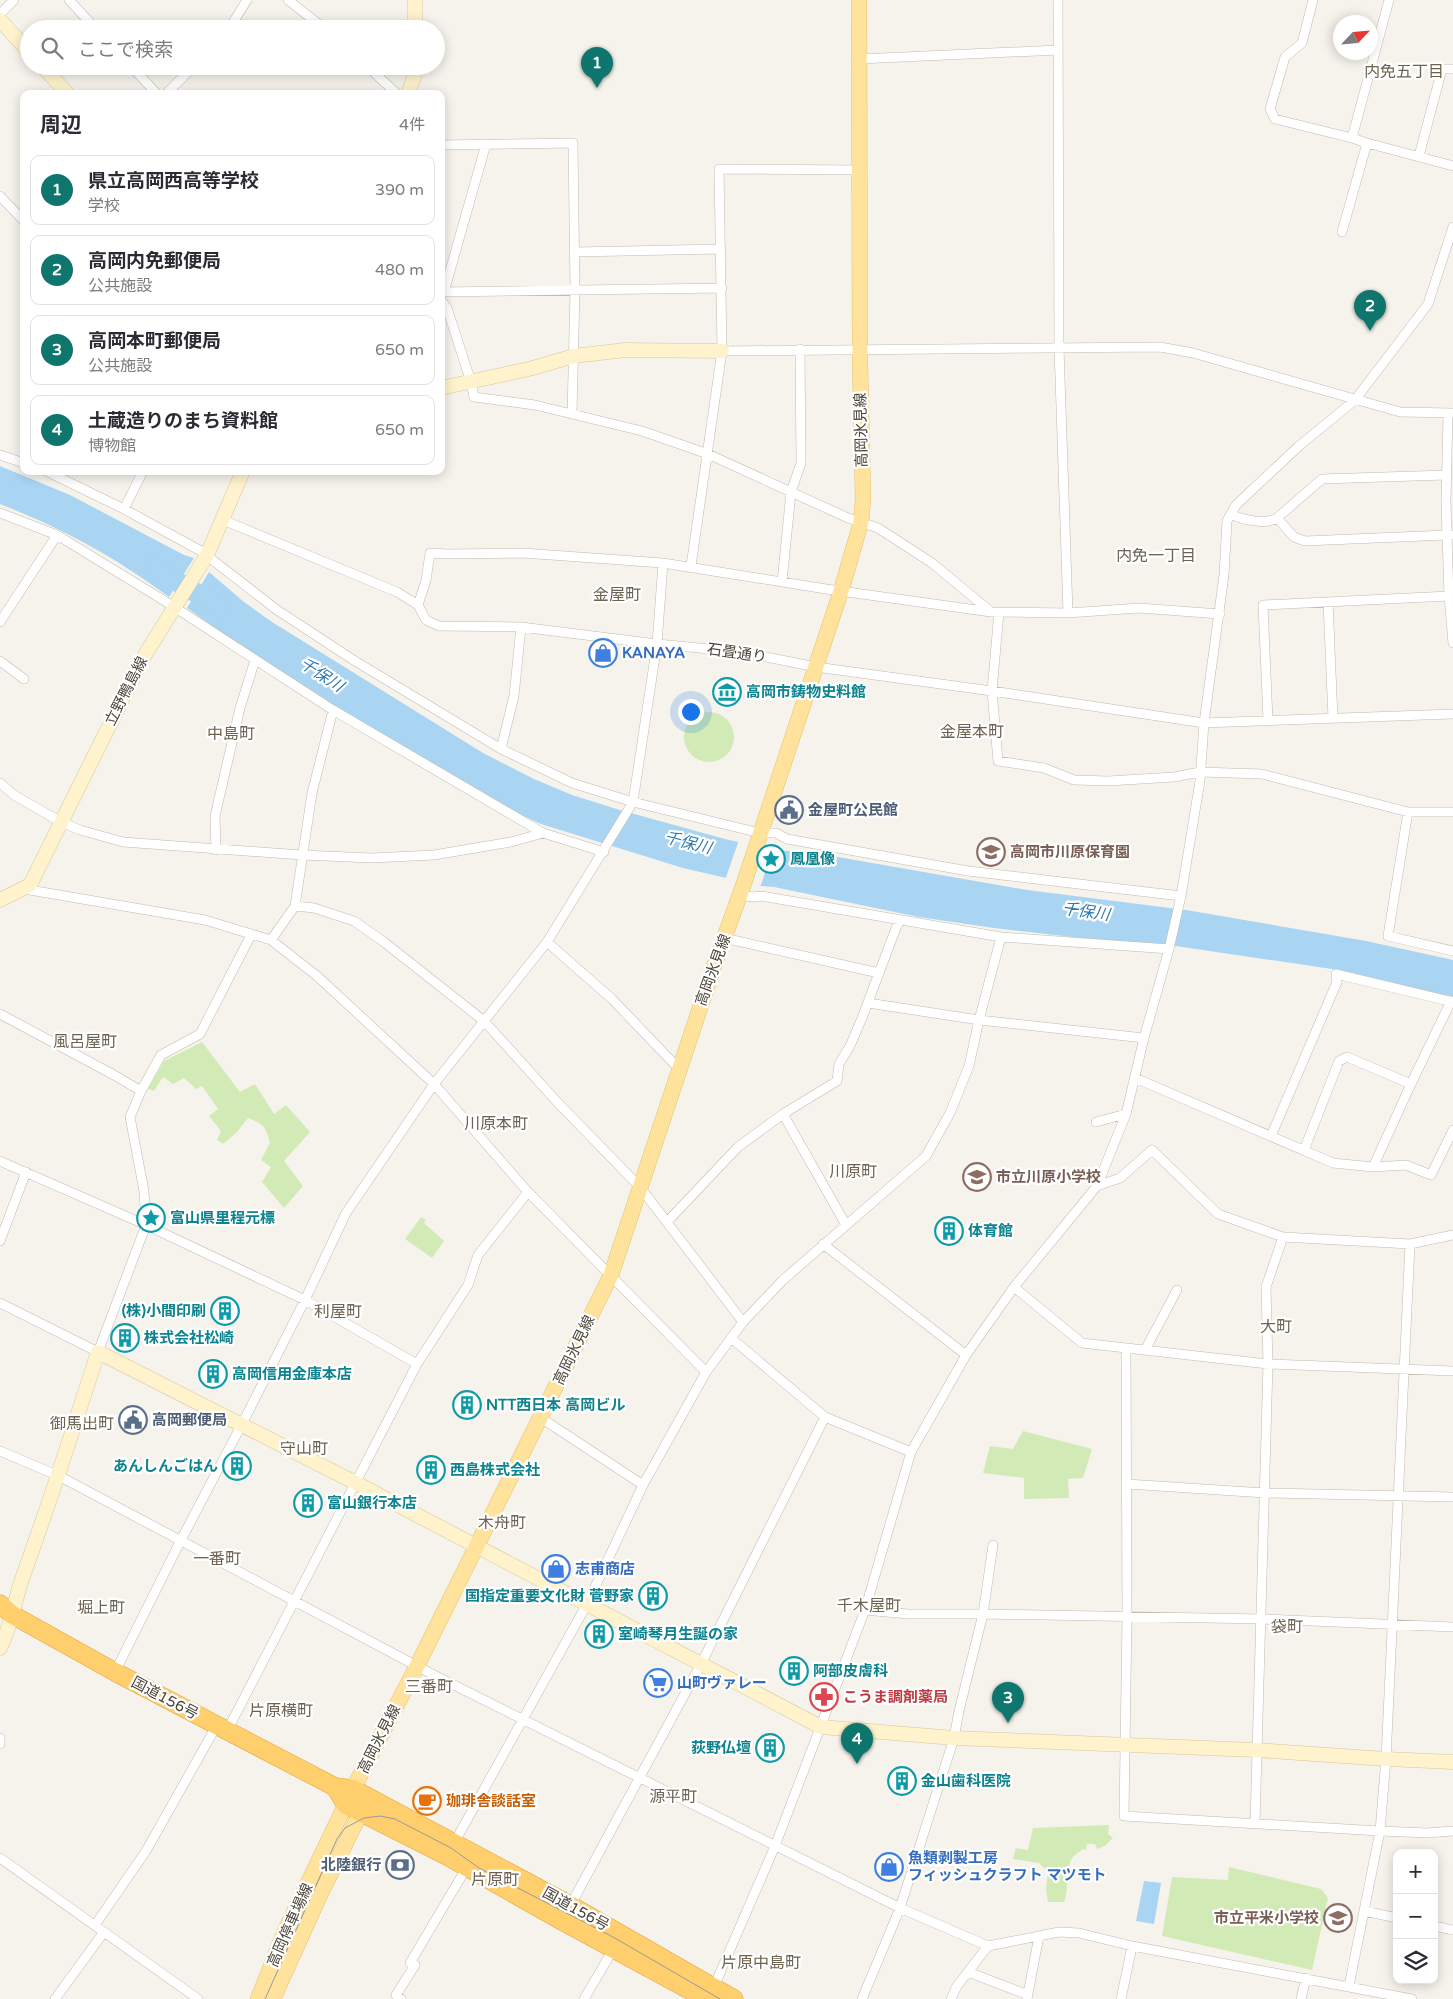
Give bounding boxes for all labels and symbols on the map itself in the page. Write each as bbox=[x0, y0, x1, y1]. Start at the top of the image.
north arrow bbox=[1333, 15, 1378, 60]
pin: 1 bbox=[581, 47, 613, 88]
district label: 内免五丁目 bbox=[1364, 62, 1444, 82]
pin: 2 bbox=[1354, 290, 1386, 331]
street label: 高岡氷見線 bbox=[851, 392, 871, 468]
district label: 内免一丁目 bbox=[1116, 546, 1196, 566]
district label: 金屋町 bbox=[593, 585, 641, 605]
shop icon: KANAYA bbox=[588, 638, 618, 668]
street label: 石畳通り bbox=[706, 640, 768, 666]
place label: KANAYA bbox=[622, 644, 685, 662]
street label: 立野鴨島線 bbox=[101, 653, 151, 729]
water label: 千保川 bbox=[296, 653, 349, 697]
museum icon: 高岡市鋳物史料館 bbox=[712, 677, 742, 707]
place label: 高岡市鋳物史料館 bbox=[746, 683, 866, 701]
your location bbox=[678, 699, 704, 725]
district label: 金屋本町 bbox=[940, 722, 1004, 742]
district label: 中島町 bbox=[207, 724, 255, 744]
public building icon: 金屋町公民館 bbox=[774, 795, 804, 825]
place label: 金屋町公民館 bbox=[808, 801, 898, 819]
water label: 千保川 bbox=[662, 827, 715, 859]
school or university icon: 高岡市川原保育園 bbox=[976, 837, 1006, 867]
place label: 高岡市川原保育園 bbox=[1010, 843, 1130, 861]
place icon: 鳳凰像 bbox=[756, 844, 786, 874]
place label: 鳳凰像 bbox=[790, 850, 835, 868]
water label: 千保川 bbox=[1061, 899, 1113, 926]
street label: 高岡氷見線 bbox=[692, 932, 734, 1008]
district label: 風呂屋町 bbox=[53, 1032, 117, 1052]
district label: 川原本町 bbox=[464, 1114, 528, 1134]
district label: 川原町 bbox=[829, 1162, 877, 1182]
school or university icon: 市立川原小学校 bbox=[962, 1162, 992, 1192]
place label: 市立川原小学校 bbox=[996, 1168, 1101, 1186]
place icon: 富山県里程元標 bbox=[136, 1203, 166, 1233]
place label: 富山県里程元標 bbox=[170, 1209, 275, 1227]
building icon: 体育館 bbox=[934, 1216, 964, 1246]
place label: 体育館 bbox=[968, 1222, 1013, 1240]
building icon: (株)小間印刷 bbox=[210, 1296, 240, 1326]
place label: (株)小間印刷 bbox=[122, 1302, 206, 1320]
district label: 利屋町 bbox=[314, 1302, 362, 1322]
street label: 高岡氷見線 bbox=[549, 1312, 599, 1388]
district label: 大町 bbox=[1260, 1317, 1292, 1337]
building icon: 株式会社松崎 bbox=[110, 1323, 140, 1353]
place label: 株式会社松崎 bbox=[144, 1329, 234, 1347]
building icon: 高岡信用金庫本店 bbox=[198, 1359, 228, 1389]
place label: 高岡信用金庫本店 bbox=[232, 1365, 352, 1383]
building icon: NTT西日本 高岡ビル bbox=[452, 1390, 482, 1420]
place label: NTT西日本 高岡ビル bbox=[486, 1396, 625, 1414]
public building icon: 高岡郵便局 bbox=[118, 1405, 148, 1435]
place label: 高岡郵便局 bbox=[152, 1411, 227, 1429]
district label: 御馬出町 bbox=[50, 1414, 114, 1434]
district label: 守山町 bbox=[280, 1439, 328, 1459]
building icon: あんしんごはん bbox=[222, 1451, 252, 1481]
building icon: 西島株式会社 bbox=[416, 1455, 446, 1485]
place label: あんしんごはん bbox=[113, 1457, 218, 1475]
place label: 西島株式会社 bbox=[450, 1461, 540, 1479]
building icon: 富山銀行本店 bbox=[293, 1488, 323, 1518]
place label: 富山銀行本店 bbox=[327, 1494, 417, 1512]
district label: 木舟町 bbox=[478, 1513, 526, 1533]
district label: 一番町 bbox=[193, 1549, 241, 1569]
shop icon: 志甫商店 bbox=[541, 1554, 571, 1584]
place label: 志甫商店 bbox=[575, 1560, 635, 1578]
building icon: 国指定重要文化財 菅野家 bbox=[638, 1581, 668, 1611]
place label: 国指定重要文化財 菅野家 bbox=[465, 1587, 634, 1605]
district label: 千木屋町 bbox=[837, 1596, 901, 1616]
district label: 堀上町 bbox=[77, 1598, 125, 1618]
district label: 袋町 bbox=[1271, 1617, 1303, 1637]
building icon: 室崎琴月生誕の家 bbox=[584, 1619, 614, 1649]
place label: 室崎琴月生誕の家 bbox=[618, 1625, 738, 1643]
building icon: 阿部皮膚科 bbox=[779, 1656, 809, 1686]
place label: 阿部皮膚科 bbox=[813, 1662, 888, 1680]
supermarket icon: 山町ヴァレー bbox=[643, 1668, 673, 1698]
street label: 国道156号 bbox=[128, 1673, 202, 1723]
place label: 山町ヴァレー bbox=[677, 1674, 767, 1692]
district label: 三番町 bbox=[405, 1677, 453, 1697]
pharmacy icon: こうま調剤薬局 bbox=[809, 1682, 839, 1712]
pin: 3 bbox=[992, 1682, 1024, 1723]
place label: こうま調剤薬局 bbox=[843, 1688, 948, 1706]
district label: 片原横町 bbox=[249, 1701, 313, 1721]
street label: 高岡氷見線 bbox=[354, 1701, 404, 1777]
pin: 4 bbox=[841, 1723, 873, 1764]
building icon: 荻野仏壇 bbox=[755, 1733, 785, 1763]
place label: 荻野仏壇 bbox=[691, 1739, 751, 1757]
building icon: 金山歯科医院 bbox=[887, 1766, 917, 1796]
place label: 金山歯科医院 bbox=[921, 1772, 1011, 1790]
cafe icon: 珈琲舎談話室 bbox=[412, 1786, 442, 1816]
district label: 源平町 bbox=[649, 1787, 697, 1807]
place label: 珈琲舎談話室 bbox=[446, 1792, 536, 1810]
place label: 魚類剥製工房 フィッシュクラフト マツモト bbox=[908, 1849, 1107, 1884]
bank icon: 北陸銀行 bbox=[385, 1850, 415, 1880]
shop icon: 魚類剥製工房 フィッシュクラフト マツモト bbox=[874, 1852, 904, 1882]
place label: 北陸銀行 bbox=[321, 1856, 381, 1874]
district label: 片原町 bbox=[471, 1870, 519, 1890]
street label: 高岡停車場線 bbox=[263, 1880, 317, 1970]
street label: 国道156号 bbox=[540, 1883, 612, 1935]
school or university icon: 市立平米小学校 bbox=[1323, 1903, 1353, 1933]
place label: 市立平米小学校 bbox=[1214, 1909, 1319, 1927]
district label: 片原中島町 bbox=[721, 1953, 801, 1973]

